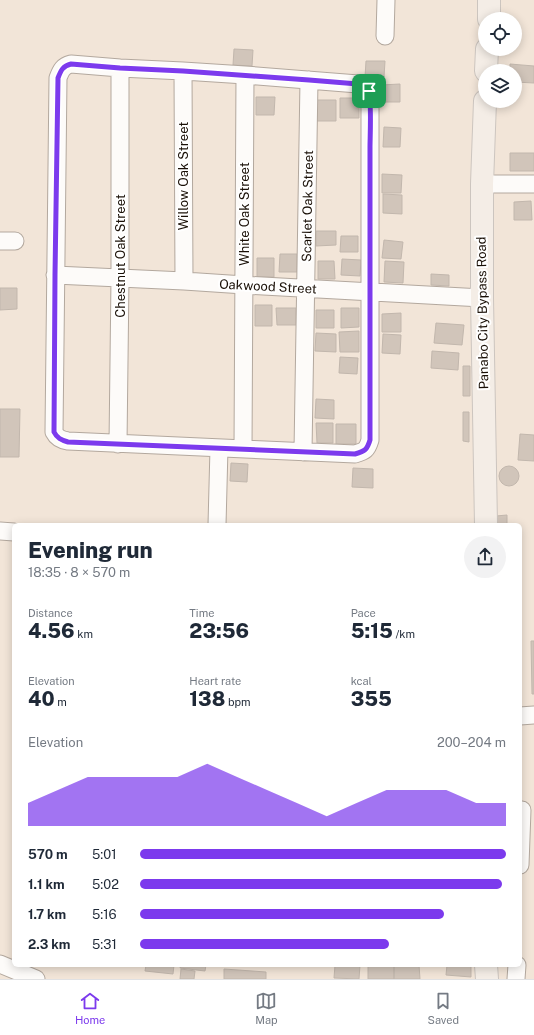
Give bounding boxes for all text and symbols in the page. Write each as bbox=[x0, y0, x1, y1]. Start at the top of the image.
map controls bbox=[478, 12, 522, 108]
button: locate bbox=[478, 12, 522, 56]
button: layers bbox=[478, 64, 522, 108]
pin bbox=[352, 74, 386, 108]
icon: arrive bbox=[358, 80, 380, 102]
street label: Willow Oak Street bbox=[176, 122, 191, 230]
street label: Scarlet Oak Street bbox=[299, 150, 316, 262]
street label: White Oak Street bbox=[237, 162, 252, 266]
street label: Chestnut Oak Street bbox=[113, 194, 128, 318]
street label: Panabo City Bypass Road bbox=[474, 236, 491, 390]
street label: Oakwood Street bbox=[219, 276, 317, 297]
button: share bbox=[464, 536, 506, 578]
text: Evening run bbox=[28, 537, 153, 563]
text: 18:35 · 8 × 570 m bbox=[28, 565, 130, 580]
text: Distance bbox=[28, 607, 73, 619]
text: Time bbox=[189, 607, 214, 619]
text: Pace bbox=[351, 607, 376, 619]
text: 4.56 bbox=[28, 619, 75, 643]
text: 23:56 bbox=[189, 619, 249, 643]
text: 5:15 bbox=[351, 619, 393, 643]
text: km bbox=[75, 628, 93, 640]
text: /km bbox=[393, 628, 415, 640]
text: Elevation bbox=[28, 675, 75, 687]
text: Heart rate bbox=[189, 675, 241, 687]
text: kcal bbox=[351, 675, 372, 687]
text: 40 bbox=[28, 687, 55, 711]
text: 138 bbox=[189, 687, 225, 711]
text: 355 bbox=[351, 687, 392, 711]
text: m bbox=[55, 696, 67, 708]
text: bpm bbox=[225, 696, 251, 708]
text: Elevation bbox=[28, 735, 83, 750]
text: 200–204 m bbox=[437, 735, 506, 750]
text: 570 m bbox=[28, 847, 68, 862]
text: 5:01 bbox=[92, 847, 117, 862]
text: 1.1 km bbox=[28, 877, 65, 892]
text: 5:02 bbox=[92, 877, 119, 892]
text: 1.7 km bbox=[28, 907, 66, 922]
text: 5:16 bbox=[92, 907, 117, 922]
text: 2.3 km bbox=[28, 937, 71, 952]
text: 5:31 bbox=[92, 937, 117, 952]
tab: Home bbox=[75, 990, 105, 1026]
tab: Map bbox=[255, 990, 278, 1026]
tab: Saved bbox=[428, 990, 459, 1026]

